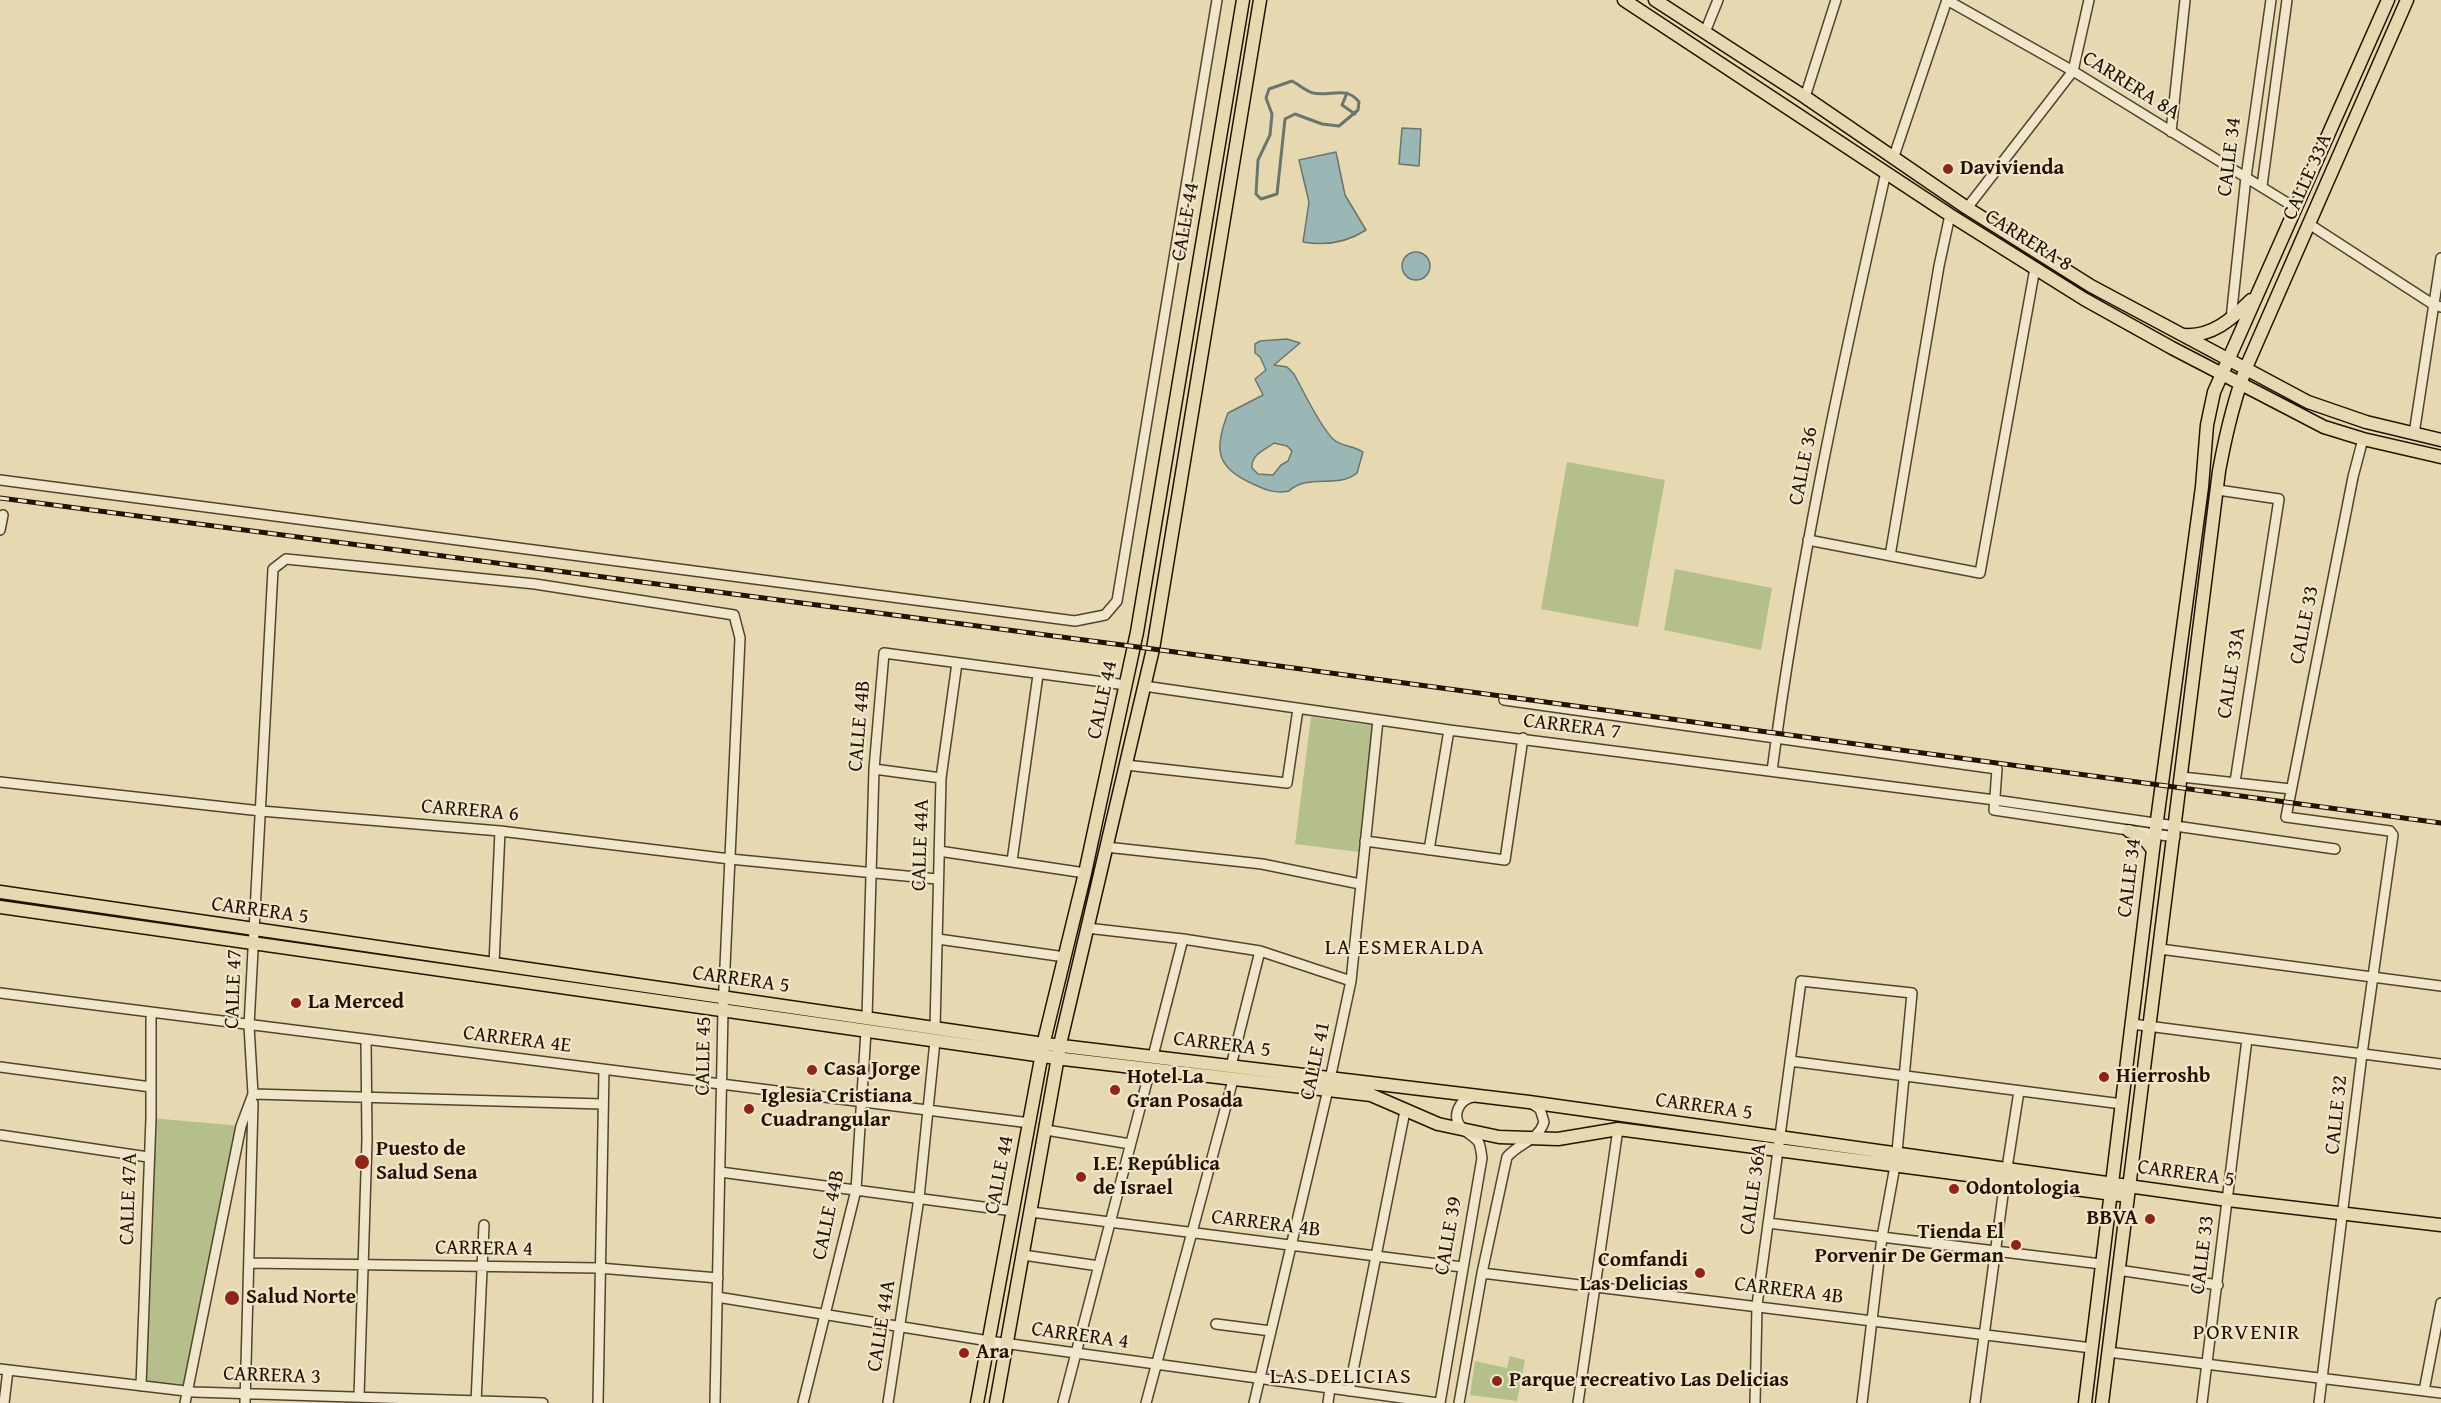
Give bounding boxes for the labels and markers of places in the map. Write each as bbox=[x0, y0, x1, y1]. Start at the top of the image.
place label: Davivienda bbox=[1960, 156, 2064, 182]
marker: Davivienda bbox=[1941, 162, 1955, 176]
place label: La Merced bbox=[308, 990, 404, 1016]
marker: La Merced bbox=[289, 996, 303, 1010]
place label: Casa Jorge bbox=[824, 1057, 920, 1083]
marker: Casa Jorge bbox=[805, 1063, 819, 1077]
place label: Hierroshb bbox=[2116, 1064, 2210, 1090]
place label: Hotel La Gran Posada bbox=[1127, 1065, 1243, 1115]
marker: Hierroshb bbox=[2097, 1070, 2111, 1084]
marker: Hotel La Gran Posada bbox=[1108, 1083, 1122, 1097]
place label: Iglesia Cristiana Cuadrangular bbox=[761, 1084, 912, 1134]
marker: Iglesia Cristiana Cuadrangular bbox=[742, 1102, 756, 1116]
place label: Puesto de Salud Sena bbox=[376, 1137, 478, 1187]
place label: I.E. República de Israel bbox=[1093, 1152, 1220, 1202]
marker: Puesto de Salud Sena bbox=[353, 1153, 371, 1171]
marker: I.E. República de Israel bbox=[1074, 1170, 1088, 1184]
place label: Odontologia bbox=[1966, 1176, 2080, 1202]
marker: Odontologia bbox=[1947, 1182, 1961, 1196]
place label: BBVA bbox=[2087, 1206, 2138, 1232]
marker: BBVA bbox=[2143, 1212, 2157, 1226]
place label: Tienda El Porvenir De German bbox=[1815, 1220, 2004, 1270]
marker: Tienda El Porvenir De German bbox=[2009, 1238, 2023, 1252]
place label: Comfandi Las Delicias bbox=[1580, 1248, 1688, 1298]
marker: Comfandi Las Delicias bbox=[1693, 1266, 1707, 1280]
place label: Salud Norte bbox=[246, 1285, 356, 1311]
marker: Salud Norte bbox=[223, 1289, 241, 1307]
place label: Ara bbox=[976, 1340, 1010, 1366]
marker: Ara bbox=[957, 1346, 971, 1360]
place label: Parque recreativo Las Delicias bbox=[1509, 1368, 1789, 1394]
marker: Parque recreativo Las Delicias bbox=[1490, 1374, 1504, 1388]

